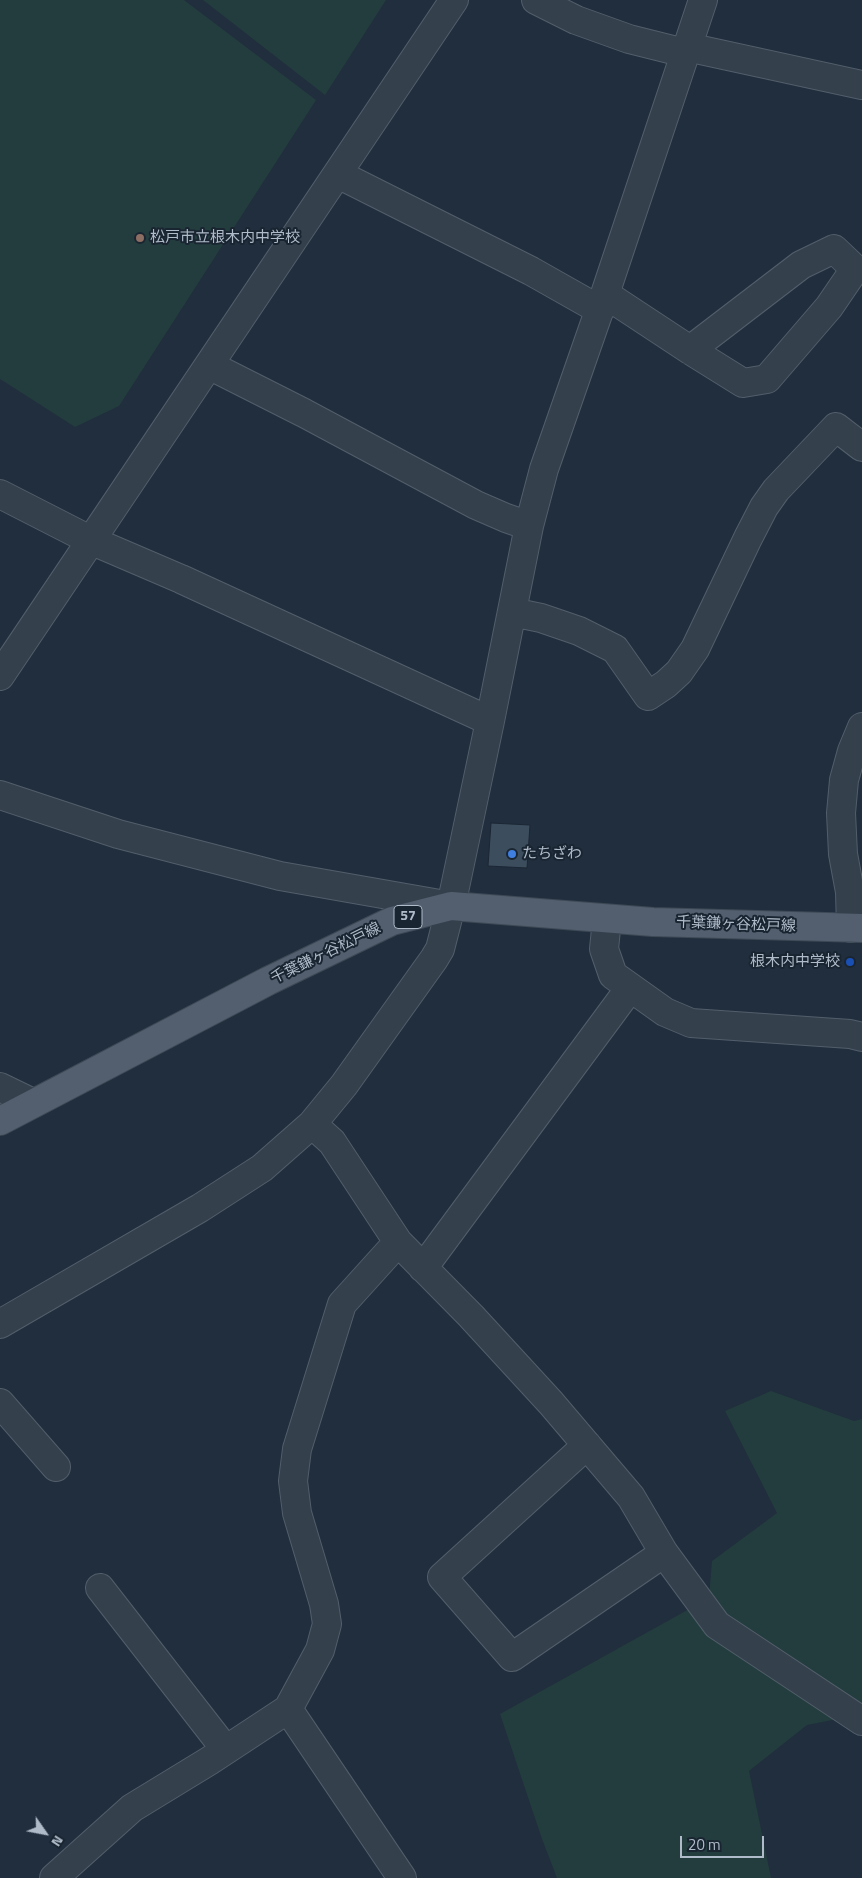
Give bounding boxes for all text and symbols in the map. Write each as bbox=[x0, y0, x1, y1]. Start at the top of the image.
place label: 松戸市立根木内中学校 bbox=[150, 229, 300, 247]
marker: 松戸市立根木内中学校 bbox=[134, 232, 146, 244]
place label: たちざわ bbox=[522, 845, 582, 863]
marker: たちざわ bbox=[506, 848, 518, 860]
road number: 57 bbox=[394, 906, 422, 929]
street label: 千葉鎌ヶ谷松戸線 bbox=[676, 914, 796, 936]
street label: 千葉鎌ヶ谷松戸線 bbox=[268, 920, 384, 988]
place label: 根木内中学校 bbox=[750, 953, 840, 971]
marker: 根木内中学校 bbox=[844, 956, 856, 968]
north arrow bbox=[20, 1808, 70, 1858]
scale bar bbox=[682, 1826, 766, 1858]
text: N bbox=[47, 1832, 69, 1851]
text: 20 m bbox=[688, 1833, 721, 1856]

